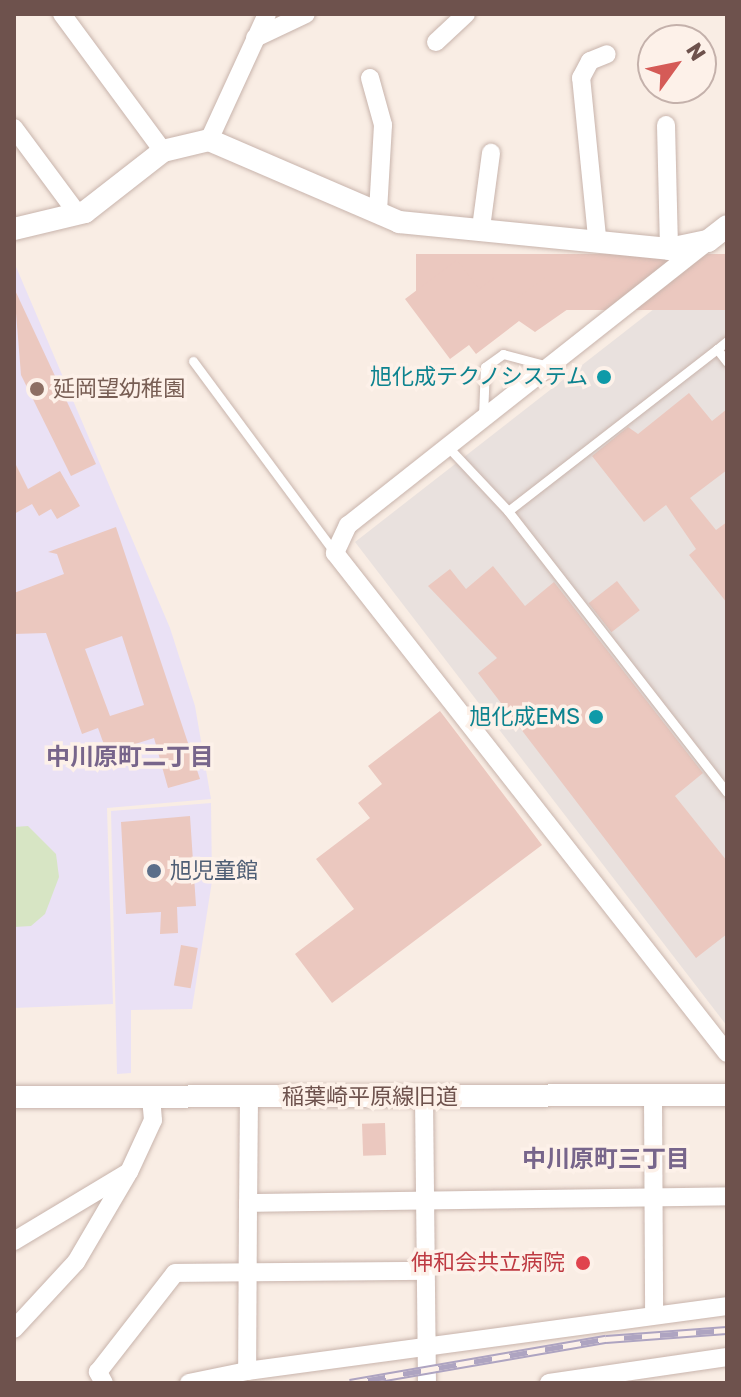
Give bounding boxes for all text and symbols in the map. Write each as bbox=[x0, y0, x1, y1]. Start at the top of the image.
north arrow bbox=[637, 24, 717, 104]
text: N bbox=[680, 38, 711, 66]
place label: 旭化成テクノシステム bbox=[368, 364, 588, 390]
marker: 旭化成テクノシステム bbox=[595, 368, 613, 386]
place label: 延岡望幼稚園 bbox=[53, 376, 185, 402]
marker: 延岡望幼稚園 bbox=[28, 380, 46, 398]
place label: 旭化成EMS bbox=[470, 704, 580, 730]
marker: 旭化成EMS bbox=[587, 708, 605, 726]
district label: 中川原町二丁目 bbox=[46, 744, 214, 772]
place label: 旭児童館 bbox=[170, 858, 258, 884]
marker: 旭児童館 bbox=[145, 862, 163, 880]
street label: 稲葉崎平原線旧道 bbox=[282, 1084, 458, 1110]
district label: 中川原町三丁目 bbox=[522, 1146, 690, 1174]
place label: 伸和会共立病院 bbox=[411, 1250, 565, 1276]
marker: 伸和会共立病院 bbox=[572, 1252, 594, 1274]

